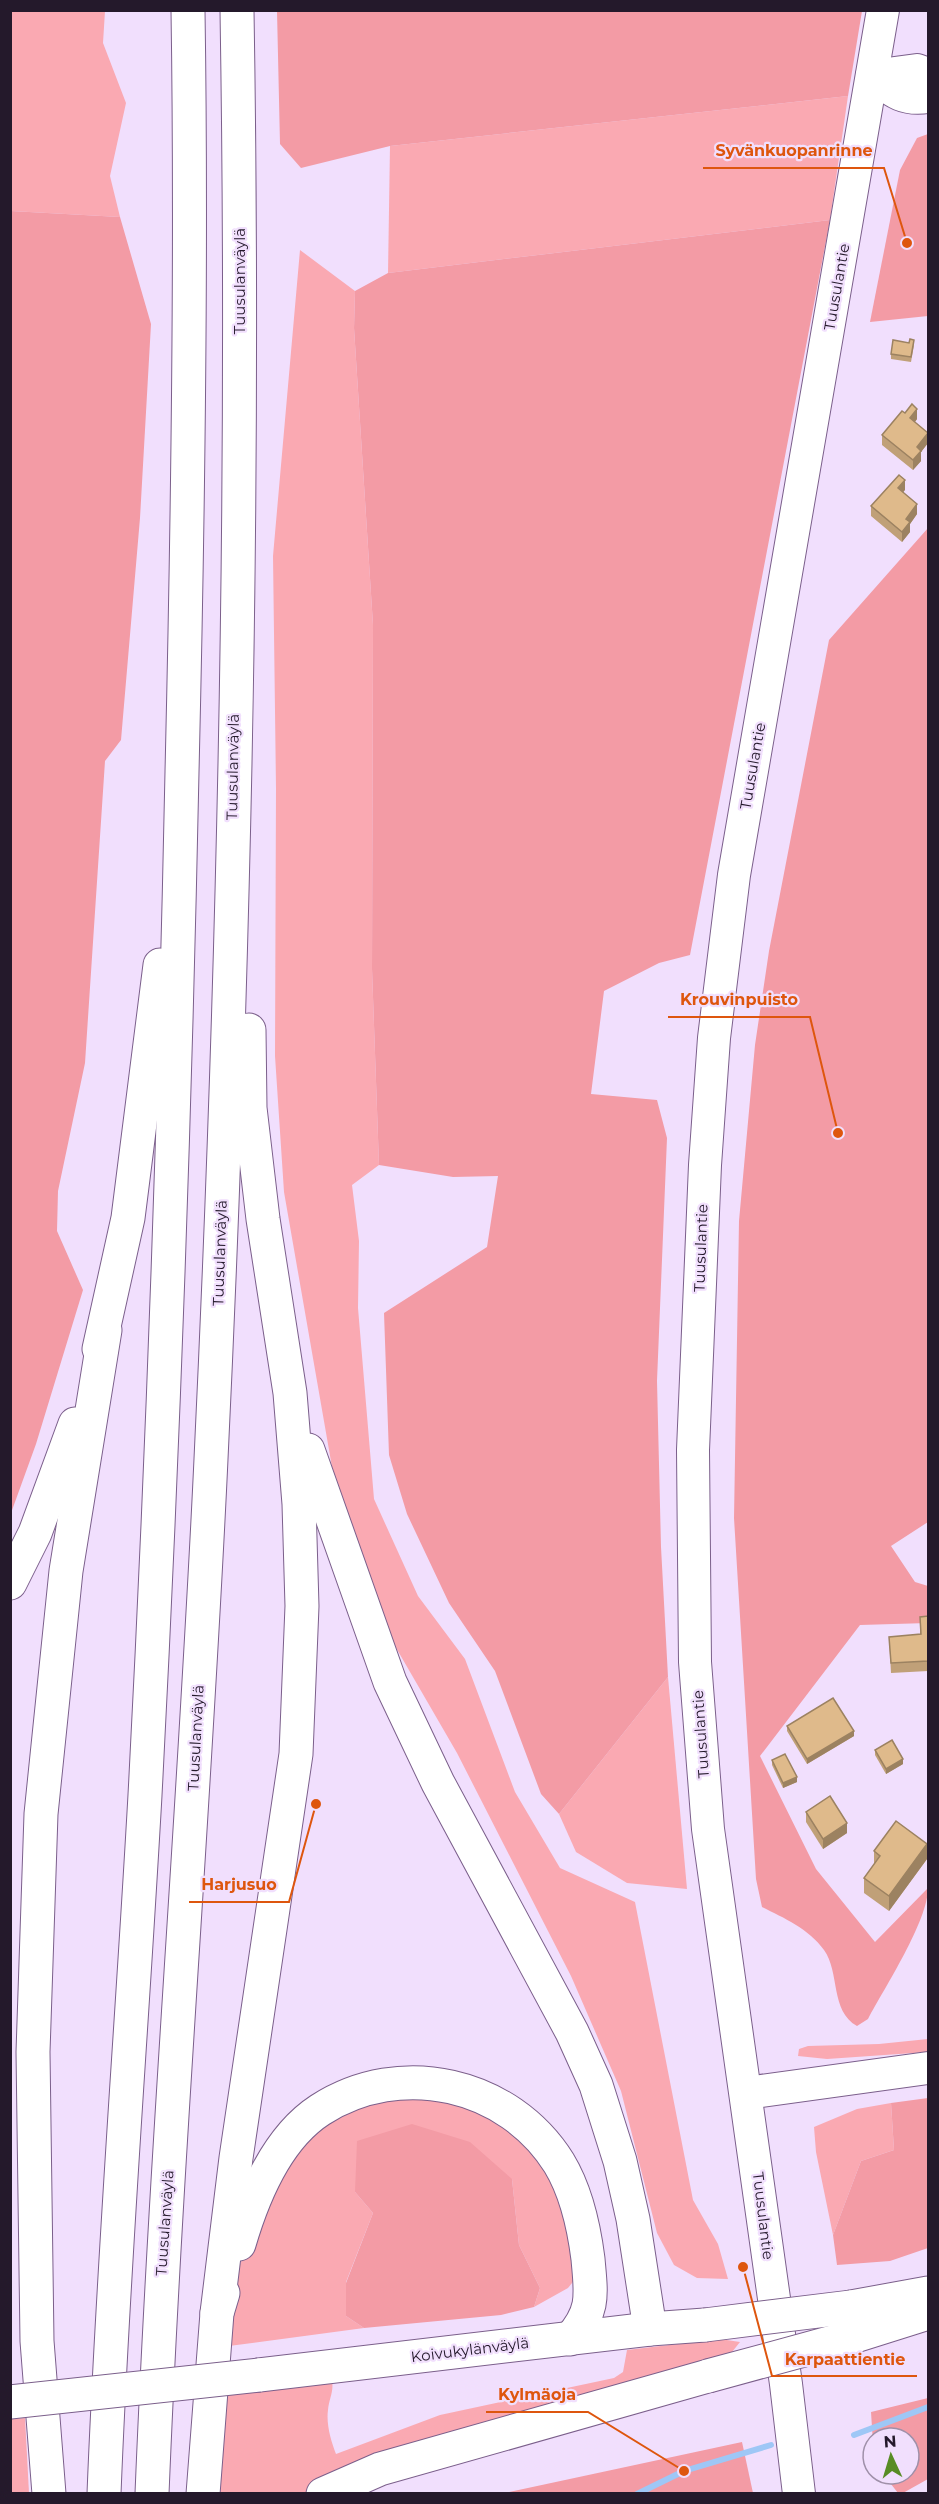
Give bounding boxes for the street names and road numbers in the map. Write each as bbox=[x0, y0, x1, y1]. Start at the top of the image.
street label: Tuusulanväylä bbox=[230, 228, 249, 334]
street label: Tuusulantie bbox=[819, 242, 854, 332]
street label: Tuusulanväylä bbox=[222, 714, 243, 820]
street label: Tuusulantie bbox=[735, 721, 770, 811]
street label: Tuusulanväylä bbox=[208, 1200, 231, 1306]
street label: Tuusulantie bbox=[689, 1204, 712, 1292]
street label: Tuusulanväylä bbox=[183, 1684, 208, 1792]
street label: Tuusulantie bbox=[688, 1689, 713, 1779]
street label: Tuusulanväylä bbox=[151, 2169, 178, 2277]
street label: Tuusulantie bbox=[749, 2171, 778, 2261]
street label: Koivukylänväylä bbox=[410, 2333, 530, 2366]

